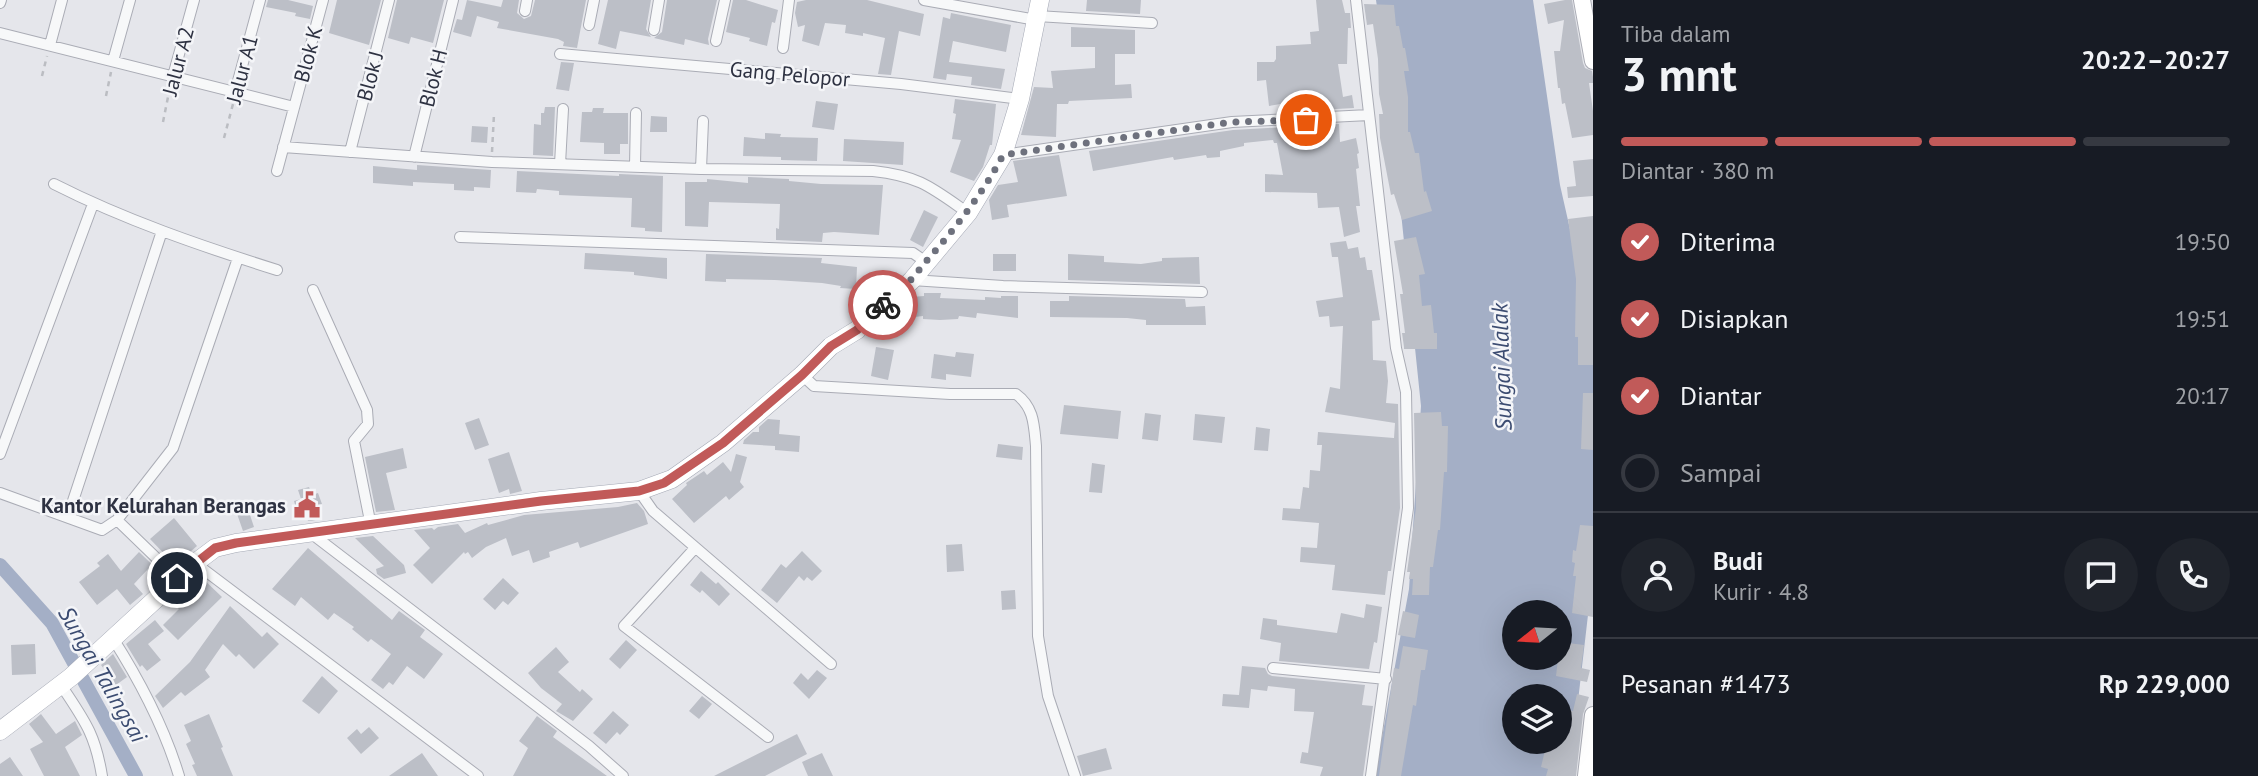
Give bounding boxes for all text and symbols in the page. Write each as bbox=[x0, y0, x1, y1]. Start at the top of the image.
text: Tiba dalam bbox=[1621, 19, 1730, 48]
street label: Blok K bbox=[288, 23, 329, 85]
street label: Jalur A2 bbox=[156, 24, 200, 99]
street label: Jalur A1 bbox=[220, 32, 264, 107]
text: 20:22–20:27 bbox=[2081, 43, 2230, 76]
text: 3 mnt bbox=[1621, 44, 1737, 104]
street label: Blok H bbox=[413, 46, 453, 110]
street label: Blok J bbox=[350, 48, 390, 104]
street label: Gang Pelopor bbox=[729, 55, 851, 93]
pin bbox=[1276, 90, 1336, 150]
icon: bag bbox=[1287, 101, 1325, 139]
text: Diantar · 380 m bbox=[1621, 156, 1774, 185]
icon: check bbox=[1621, 223, 1659, 261]
text: Diterima bbox=[1680, 225, 1776, 258]
text: 19:50 bbox=[2175, 227, 2230, 256]
courier bbox=[848, 270, 918, 340]
icon: bike bbox=[864, 286, 902, 324]
icon: check bbox=[1621, 300, 1659, 338]
water label: Sungai Alalak bbox=[1484, 301, 1518, 431]
text: Disiapkan bbox=[1680, 302, 1788, 335]
text: 19:51 bbox=[2175, 304, 2230, 333]
icon: check bbox=[1621, 377, 1659, 415]
text: Diantar bbox=[1680, 379, 1762, 412]
text: 20:17 bbox=[2175, 381, 2230, 410]
text: Sampai bbox=[1680, 456, 1762, 489]
public building icon: Kantor Kelurahan Berangas bbox=[292, 490, 322, 520]
place label: Kantor Kelurahan Berangas bbox=[41, 492, 286, 519]
button: person bbox=[1621, 538, 1695, 612]
button: chat bbox=[2064, 538, 2138, 612]
button: phone bbox=[2156, 538, 2230, 612]
text: Budi bbox=[1713, 544, 1763, 577]
pin bbox=[147, 548, 207, 608]
icon: home bbox=[158, 559, 196, 597]
text: Kurir · 4.8 bbox=[1713, 577, 1809, 606]
north arrow bbox=[1502, 600, 1572, 670]
map controls bbox=[1502, 600, 1572, 754]
water label: Sungai Talingsai bbox=[52, 601, 154, 748]
text: Pesanan #1473 bbox=[1621, 667, 1791, 700]
text: Rp 229,000 bbox=[2099, 667, 2230, 700]
button: layers bbox=[1502, 684, 1572, 754]

